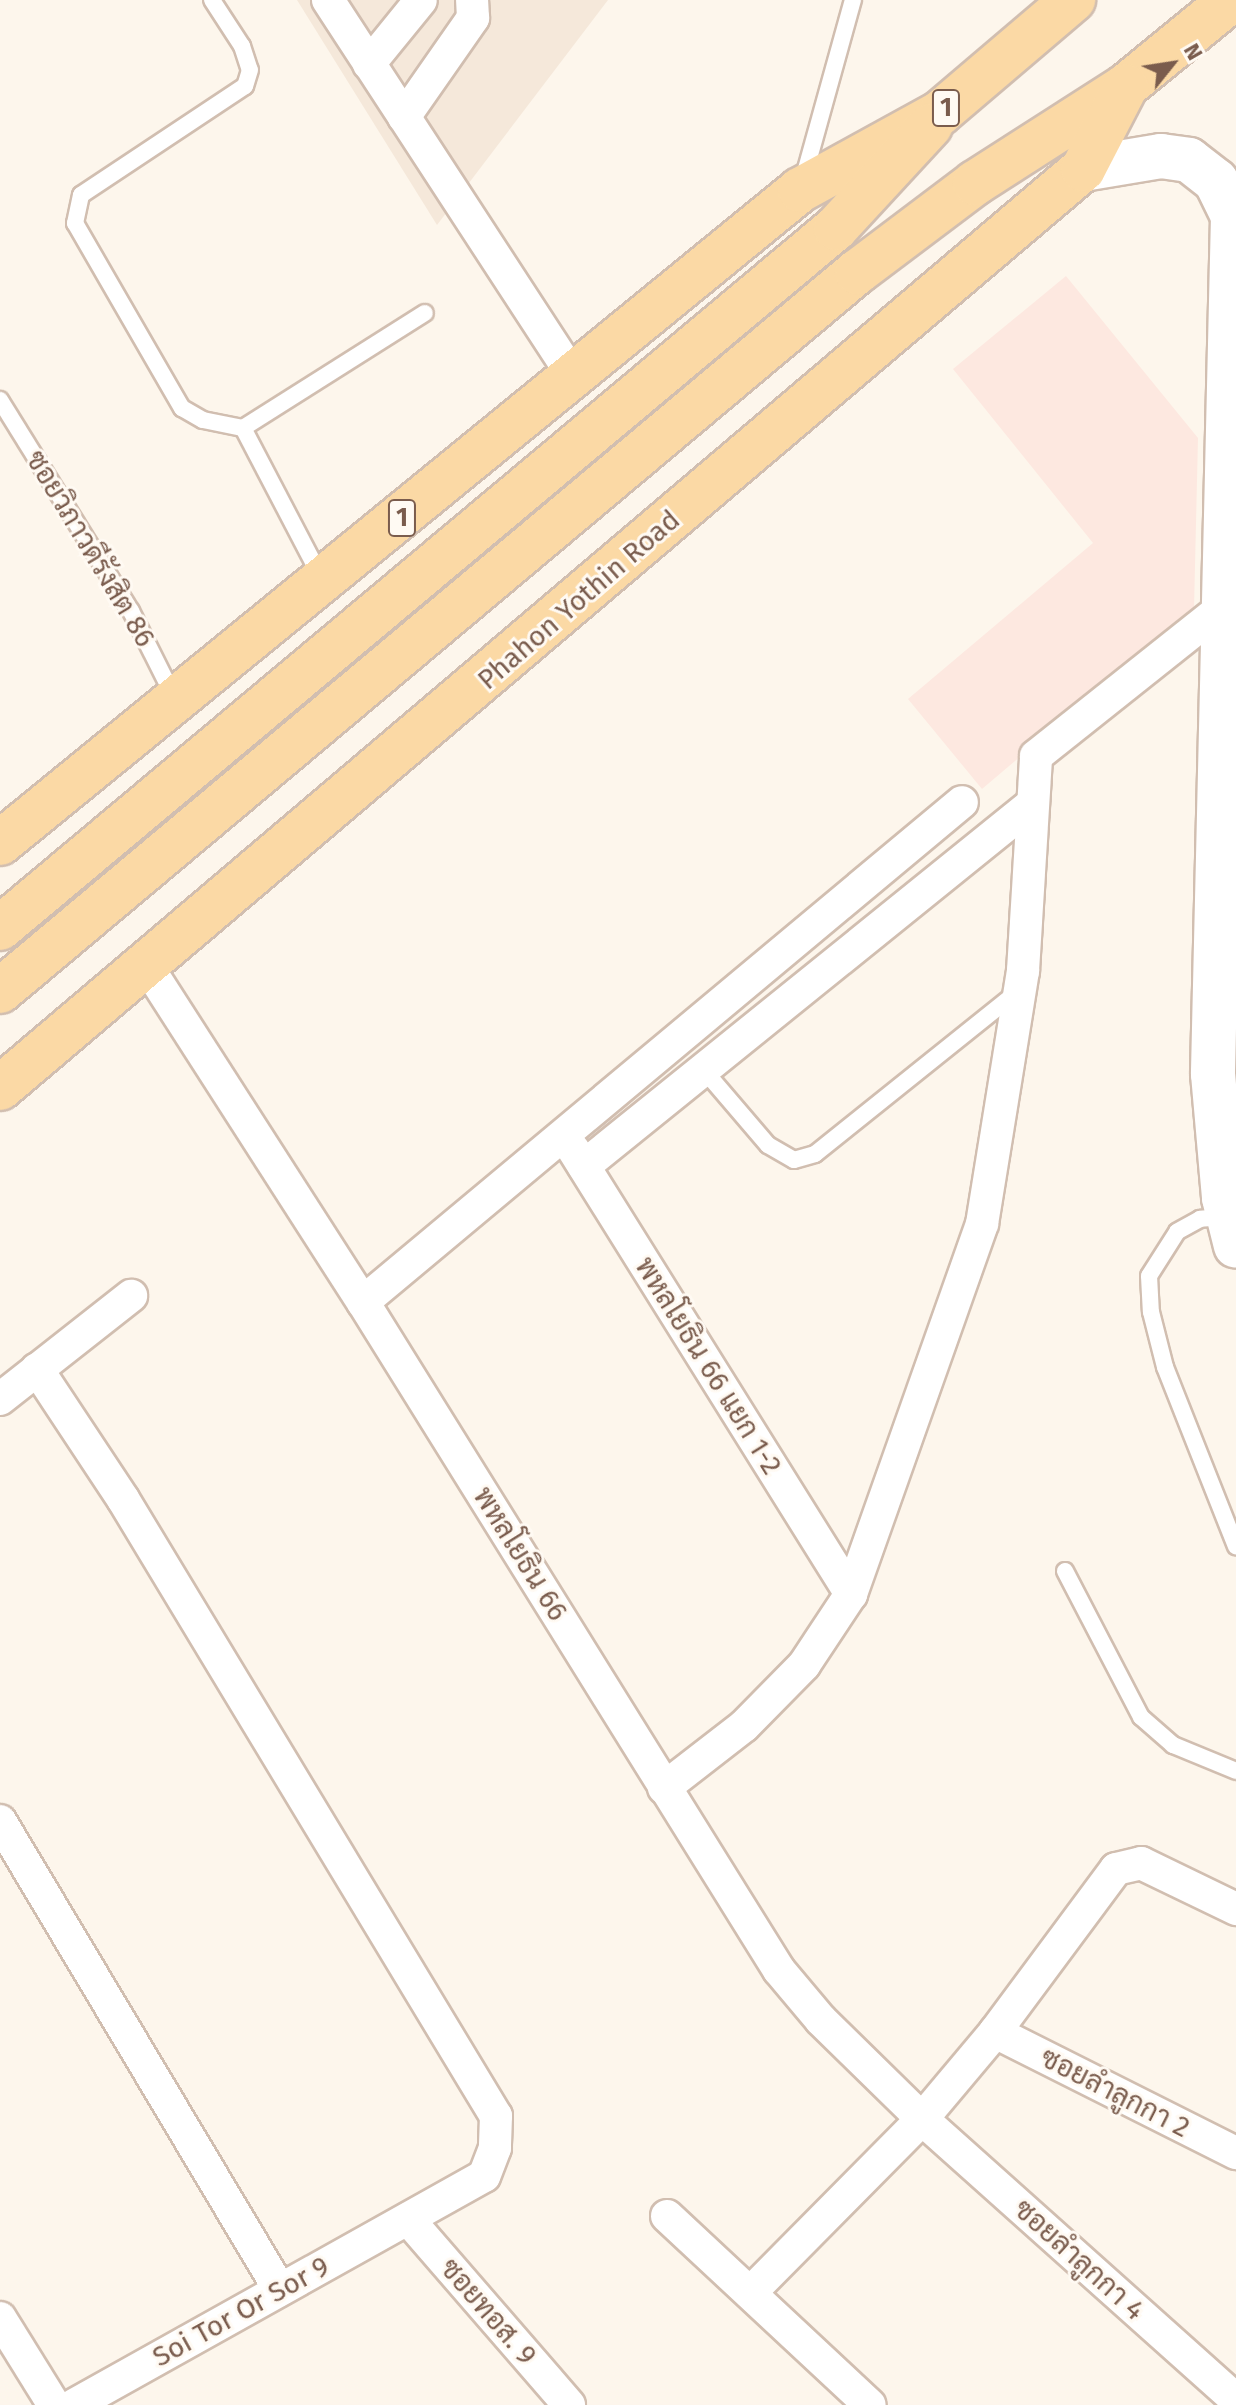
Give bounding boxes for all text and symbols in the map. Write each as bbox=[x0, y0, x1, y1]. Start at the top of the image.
north arrow bbox=[1132, 24, 1212, 104]
text: N bbox=[1178, 39, 1209, 65]
road number: 1 bbox=[930, 86, 962, 130]
street label: ซอยวิภาวดีรังสิต 86 bbox=[18, 445, 162, 653]
road number: 1 bbox=[386, 496, 418, 540]
street label: Phahon Yothin Road bbox=[471, 503, 687, 697]
street label: พหลโยธิน 66 แยก 1-2 bbox=[628, 1251, 788, 1481]
street label: พหลโยธิน 66 bbox=[466, 1481, 574, 1627]
street label: ซอยลำลูกกา 2 bbox=[1035, 2041, 1195, 2145]
street label: ซอยลำลูกกา 4 bbox=[1007, 2193, 1151, 2327]
street label: Soi Tor Or Sor 9 bbox=[147, 2250, 335, 2374]
street label: ซอยทอส. 9 bbox=[433, 2252, 543, 2372]

